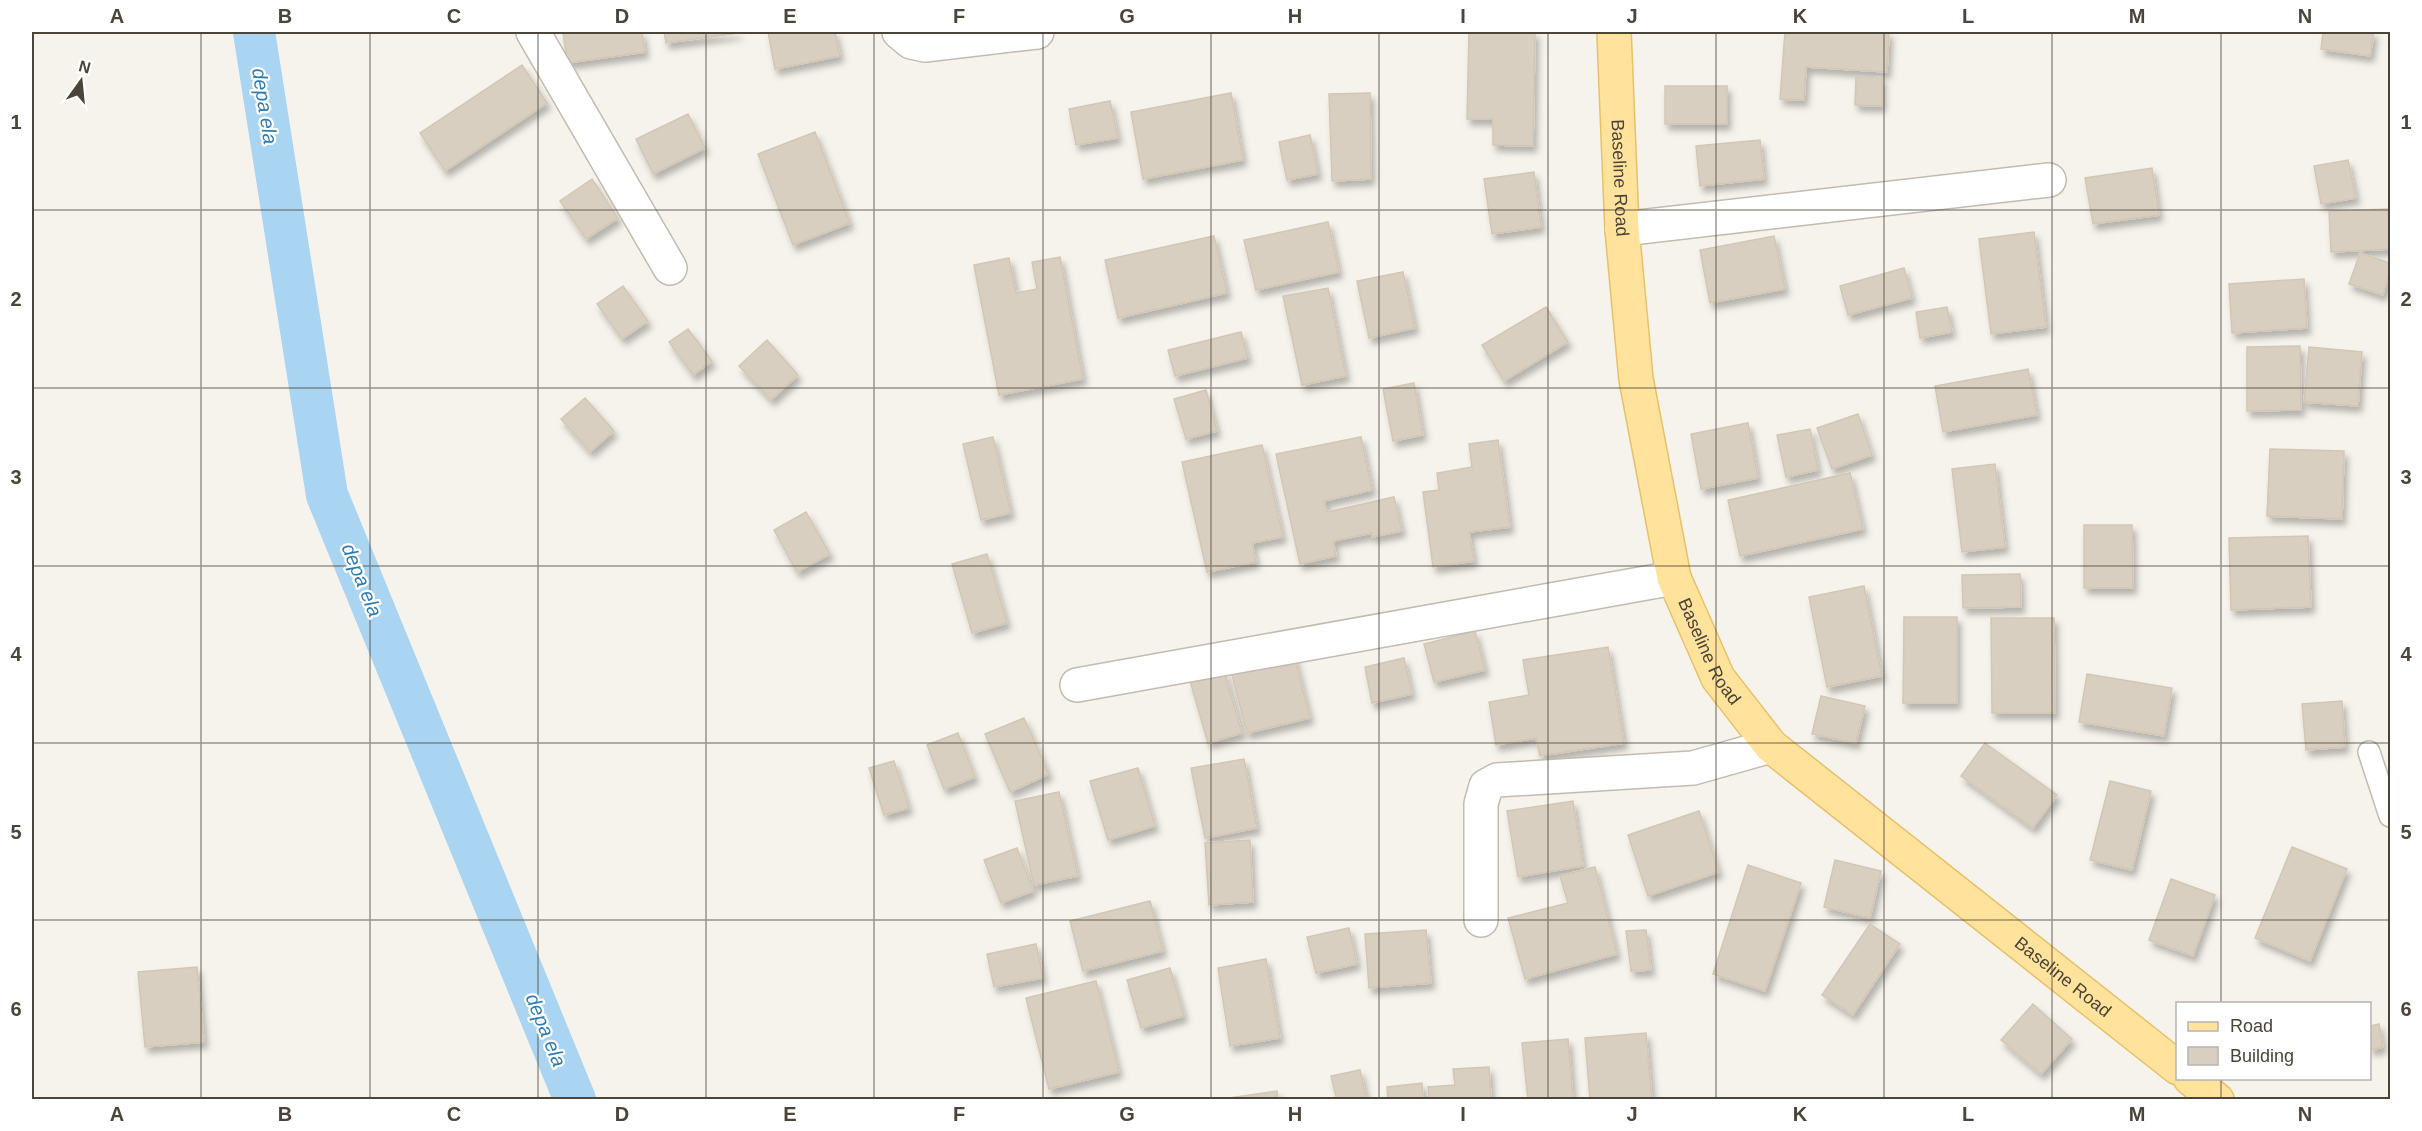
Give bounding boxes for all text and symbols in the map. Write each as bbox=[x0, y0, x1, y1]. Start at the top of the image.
text: A bbox=[110, 5, 124, 27]
text: B bbox=[278, 5, 292, 27]
text: C bbox=[447, 5, 461, 27]
text: D bbox=[615, 5, 629, 27]
text: E bbox=[783, 5, 797, 27]
text: F bbox=[953, 5, 965, 27]
text: G bbox=[1119, 5, 1135, 27]
text: H bbox=[1288, 5, 1302, 27]
text: I bbox=[1460, 5, 1466, 27]
text: J bbox=[1626, 5, 1638, 27]
text: K bbox=[1793, 5, 1808, 27]
text: L bbox=[1962, 5, 1974, 27]
text: M bbox=[2129, 5, 2145, 27]
text: N bbox=[2298, 5, 2312, 27]
north arrow bbox=[51, 51, 111, 111]
text: N bbox=[77, 57, 93, 77]
water label: depa ela bbox=[248, 66, 282, 146]
text: 1 bbox=[10, 111, 22, 133]
text: 1 bbox=[2400, 111, 2412, 133]
street label: Baseline Road bbox=[1608, 119, 1633, 237]
text: 2 bbox=[10, 288, 22, 310]
text: 2 bbox=[2400, 288, 2412, 310]
text: 3 bbox=[10, 466, 22, 488]
text: 3 bbox=[2400, 466, 2412, 488]
water label: depa ela bbox=[337, 540, 387, 620]
street label: Baseline Road bbox=[1674, 595, 1745, 709]
text: 4 bbox=[10, 643, 22, 665]
text: 4 bbox=[2400, 643, 2412, 665]
text: 5 bbox=[10, 821, 22, 843]
text: 5 bbox=[2400, 821, 2412, 843]
street label: Baseline Road bbox=[2011, 933, 2115, 1021]
water label: depa ela bbox=[521, 990, 571, 1070]
text: 6 bbox=[10, 998, 22, 1020]
text: 6 bbox=[2400, 998, 2412, 1020]
legend bbox=[2176, 1002, 2371, 1080]
text: Road bbox=[2230, 1016, 2273, 1036]
text: Building bbox=[2230, 1046, 2294, 1066]
text: A bbox=[110, 1103, 124, 1125]
text: B bbox=[278, 1103, 292, 1125]
text: C bbox=[447, 1103, 461, 1125]
text: D bbox=[615, 1103, 629, 1125]
text: E bbox=[783, 1103, 797, 1125]
text: F bbox=[953, 1103, 965, 1125]
text: G bbox=[1119, 1103, 1135, 1125]
text: H bbox=[1288, 1103, 1302, 1125]
text: I bbox=[1460, 1103, 1466, 1125]
text: J bbox=[1626, 1103, 1638, 1125]
text: K bbox=[1793, 1103, 1808, 1125]
text: L bbox=[1962, 1103, 1974, 1125]
text: M bbox=[2129, 1103, 2145, 1125]
text: N bbox=[2298, 1103, 2312, 1125]

